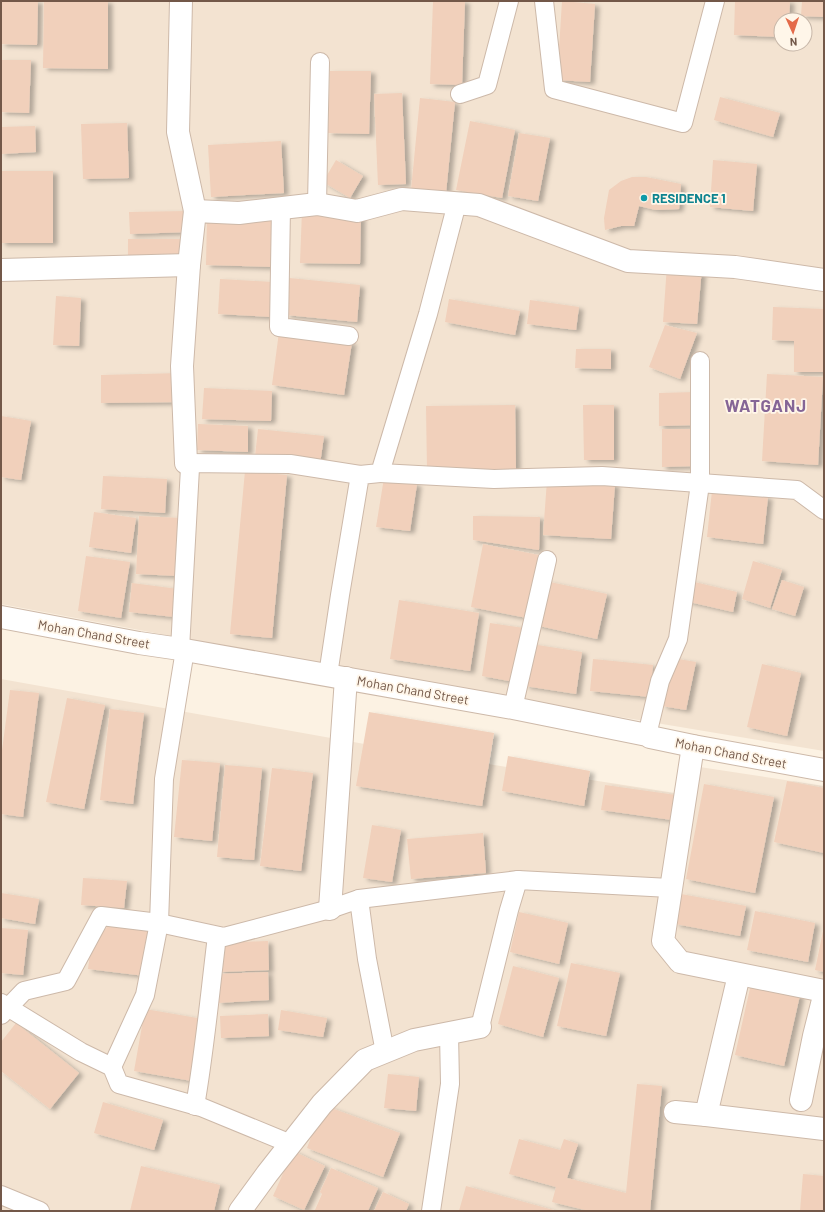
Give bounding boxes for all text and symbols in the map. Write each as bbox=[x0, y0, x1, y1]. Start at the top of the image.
north arrow bbox=[773, 12, 813, 52]
text: N bbox=[790, 36, 798, 49]
place label: RESIDENCE 1 bbox=[652, 190, 726, 206]
marker: RESIDENCE 1 bbox=[639, 193, 649, 203]
district label: WATGANJ bbox=[725, 395, 807, 415]
street label: Mohan Chand Street bbox=[37, 616, 151, 652]
street label: Mohan Chand Street bbox=[356, 672, 470, 708]
street label: Mohan Chand Street bbox=[674, 734, 788, 772]

